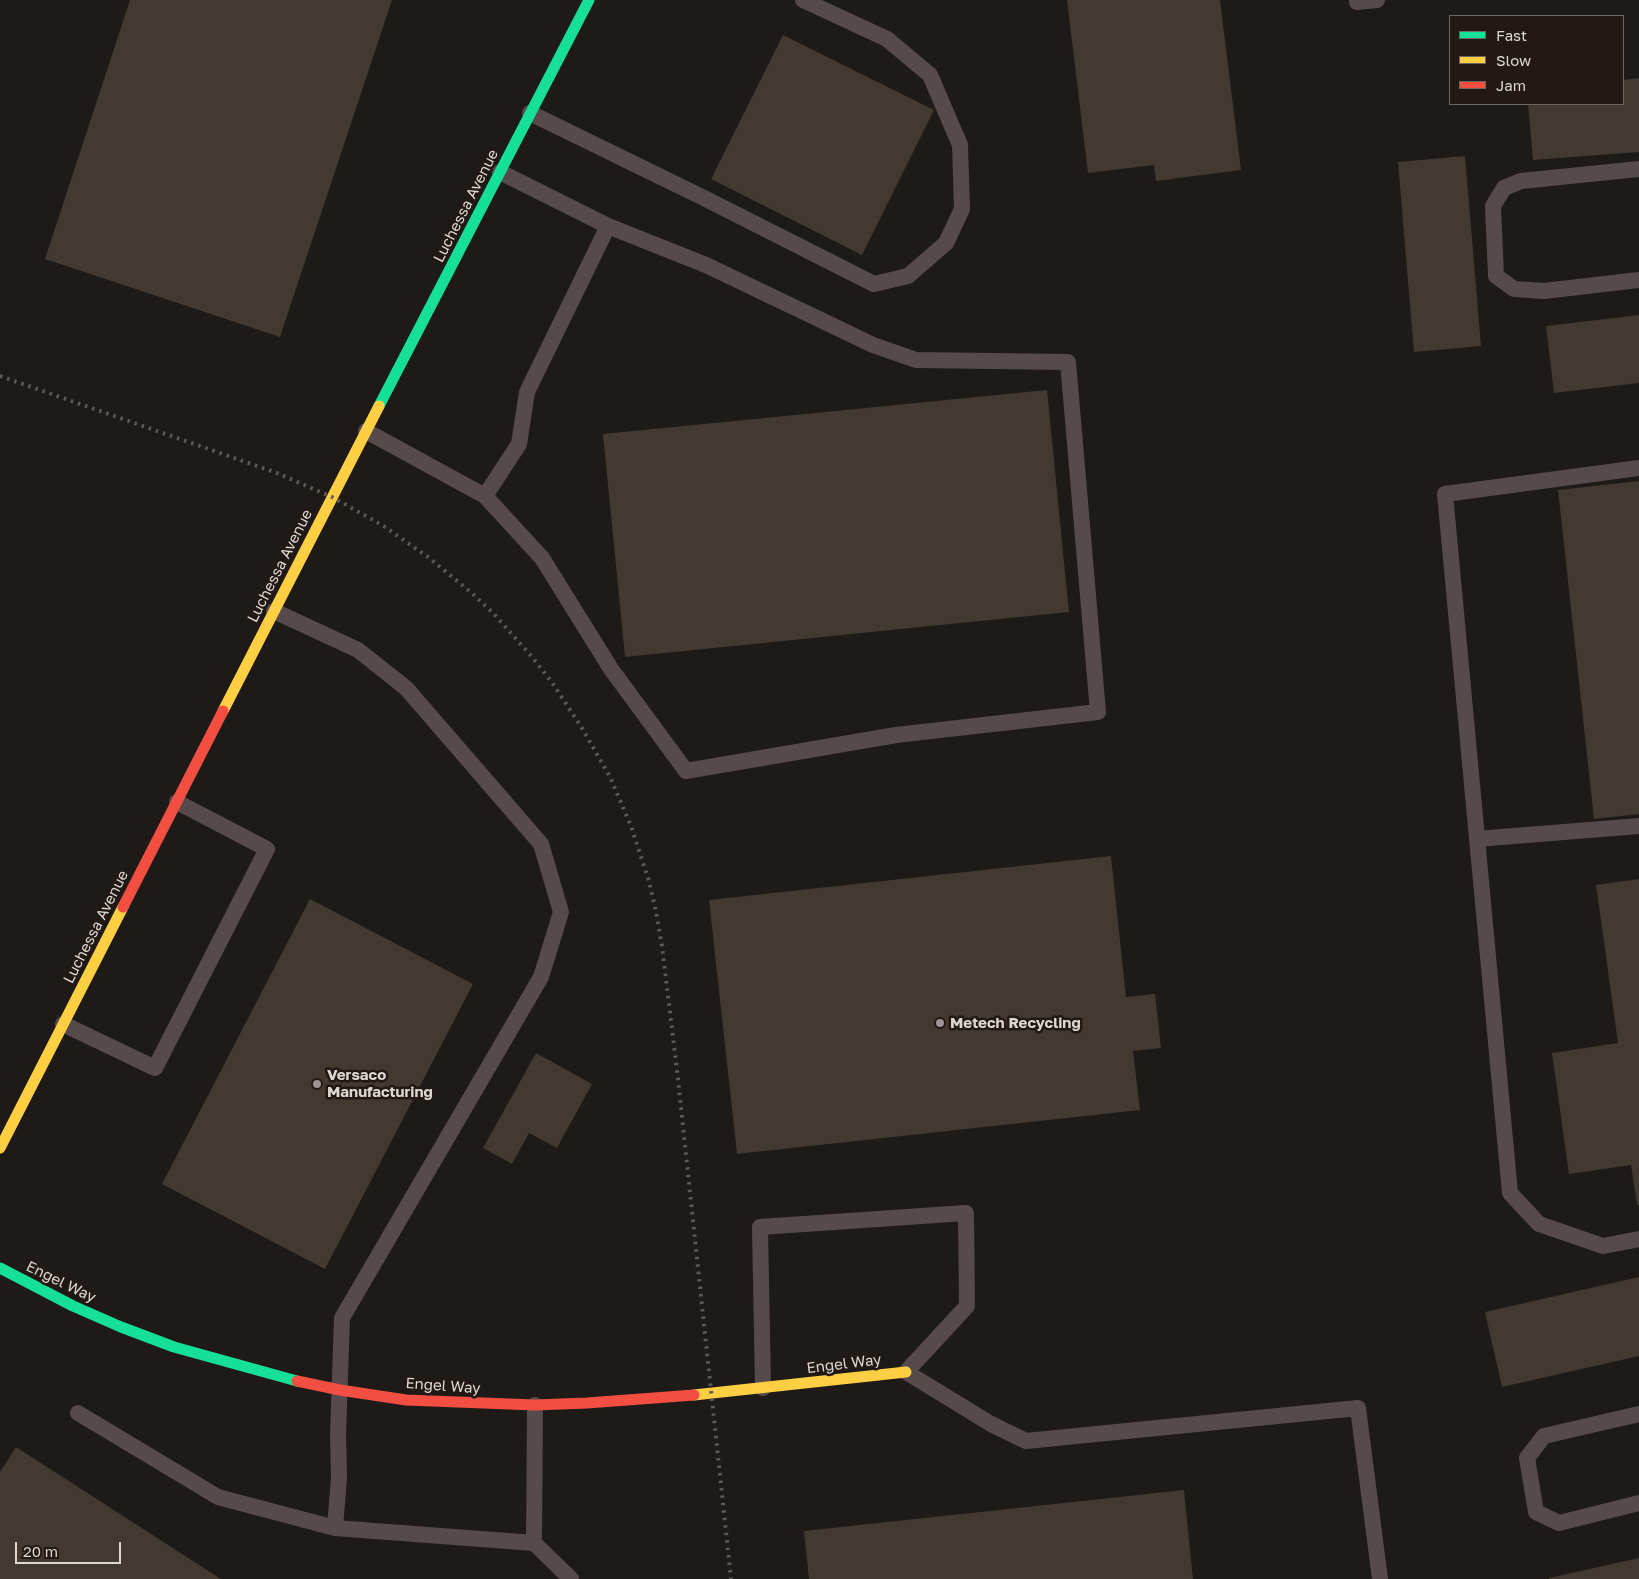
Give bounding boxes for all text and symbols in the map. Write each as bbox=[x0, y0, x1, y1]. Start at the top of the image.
legend bbox=[1449, 15, 1624, 105]
text: Fast bbox=[1496, 26, 1527, 44]
text: Slow bbox=[1496, 51, 1531, 69]
text: Jam bbox=[1496, 76, 1526, 94]
street label: Luchessa Avenue bbox=[430, 146, 502, 266]
street label: Luchessa Avenue bbox=[244, 506, 316, 626]
street label: Luchessa Avenue bbox=[60, 867, 132, 987]
place label: Metech Recycling bbox=[950, 1014, 1081, 1032]
marker: Metech Recycling bbox=[934, 1017, 946, 1029]
place label: Versaco Manufacturing bbox=[327, 1066, 433, 1101]
marker: Versaco Manufacturing bbox=[311, 1078, 323, 1090]
street label: Engel Way bbox=[23, 1257, 99, 1307]
street label: Engel Way bbox=[806, 1350, 882, 1378]
street label: Engel Way bbox=[405, 1374, 481, 1398]
scale bar bbox=[18, 1532, 124, 1564]
text: 20 m bbox=[23, 1542, 58, 1560]

